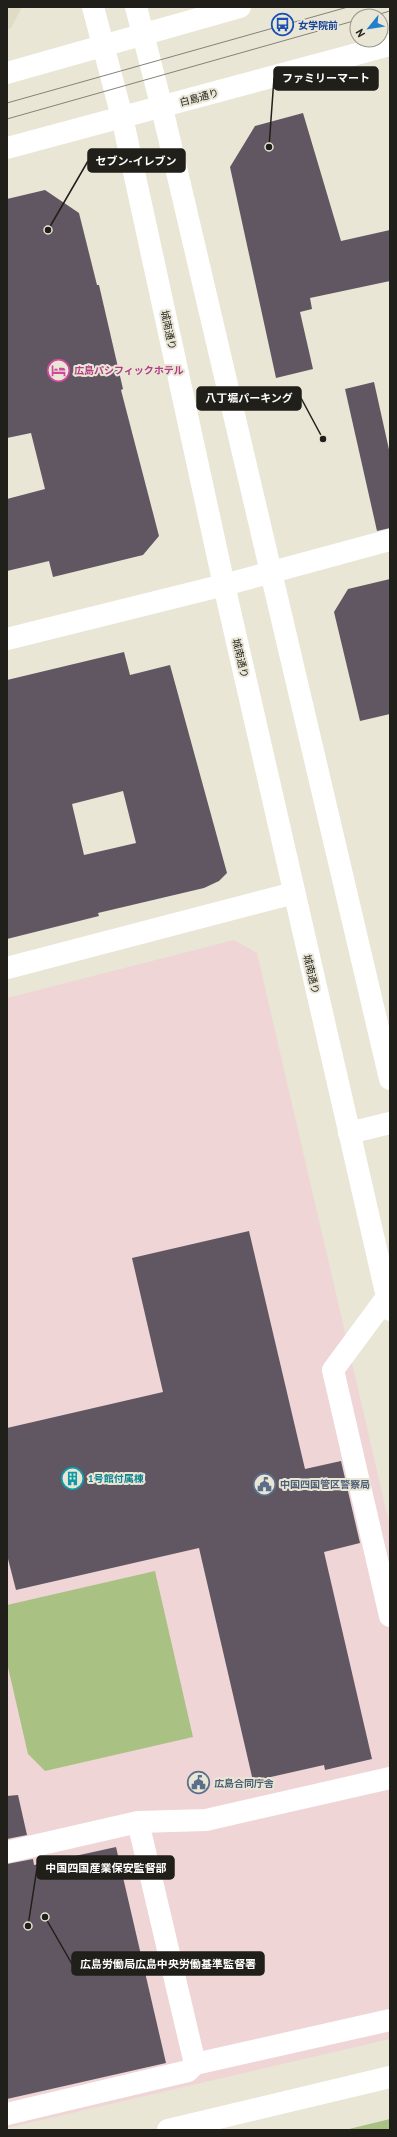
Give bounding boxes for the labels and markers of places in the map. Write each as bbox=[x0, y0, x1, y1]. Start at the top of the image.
bus stop icon: 女学院前 bbox=[270, 12, 296, 38]
place label: 女学院前 bbox=[298, 19, 338, 32]
callout: ファミリーマート bbox=[274, 67, 378, 90]
callout: セブン-イレブン bbox=[88, 149, 185, 172]
hotel icon: 広島パシフィックホテル bbox=[45, 357, 71, 383]
place label: 広島パシフィックホテル bbox=[74, 364, 184, 377]
callout: 八丁堀パーキング bbox=[197, 387, 301, 410]
building icon: 1号館付属棟 bbox=[60, 1465, 86, 1491]
public building icon: 中国四国管区警察局 bbox=[252, 1471, 278, 1497]
place label: 1号館付属棟 bbox=[88, 1472, 144, 1485]
place label: 中国四国管区警察局 bbox=[280, 1478, 370, 1491]
public building icon: 広島合同庁舎 bbox=[185, 1770, 211, 1796]
place label: 広島合同庁舎 bbox=[214, 1777, 274, 1790]
callout: 中国四国産業保安監督部 bbox=[37, 1856, 174, 1879]
callout: 広島労働局広島中央労働基準監督署 bbox=[72, 1952, 264, 1975]

